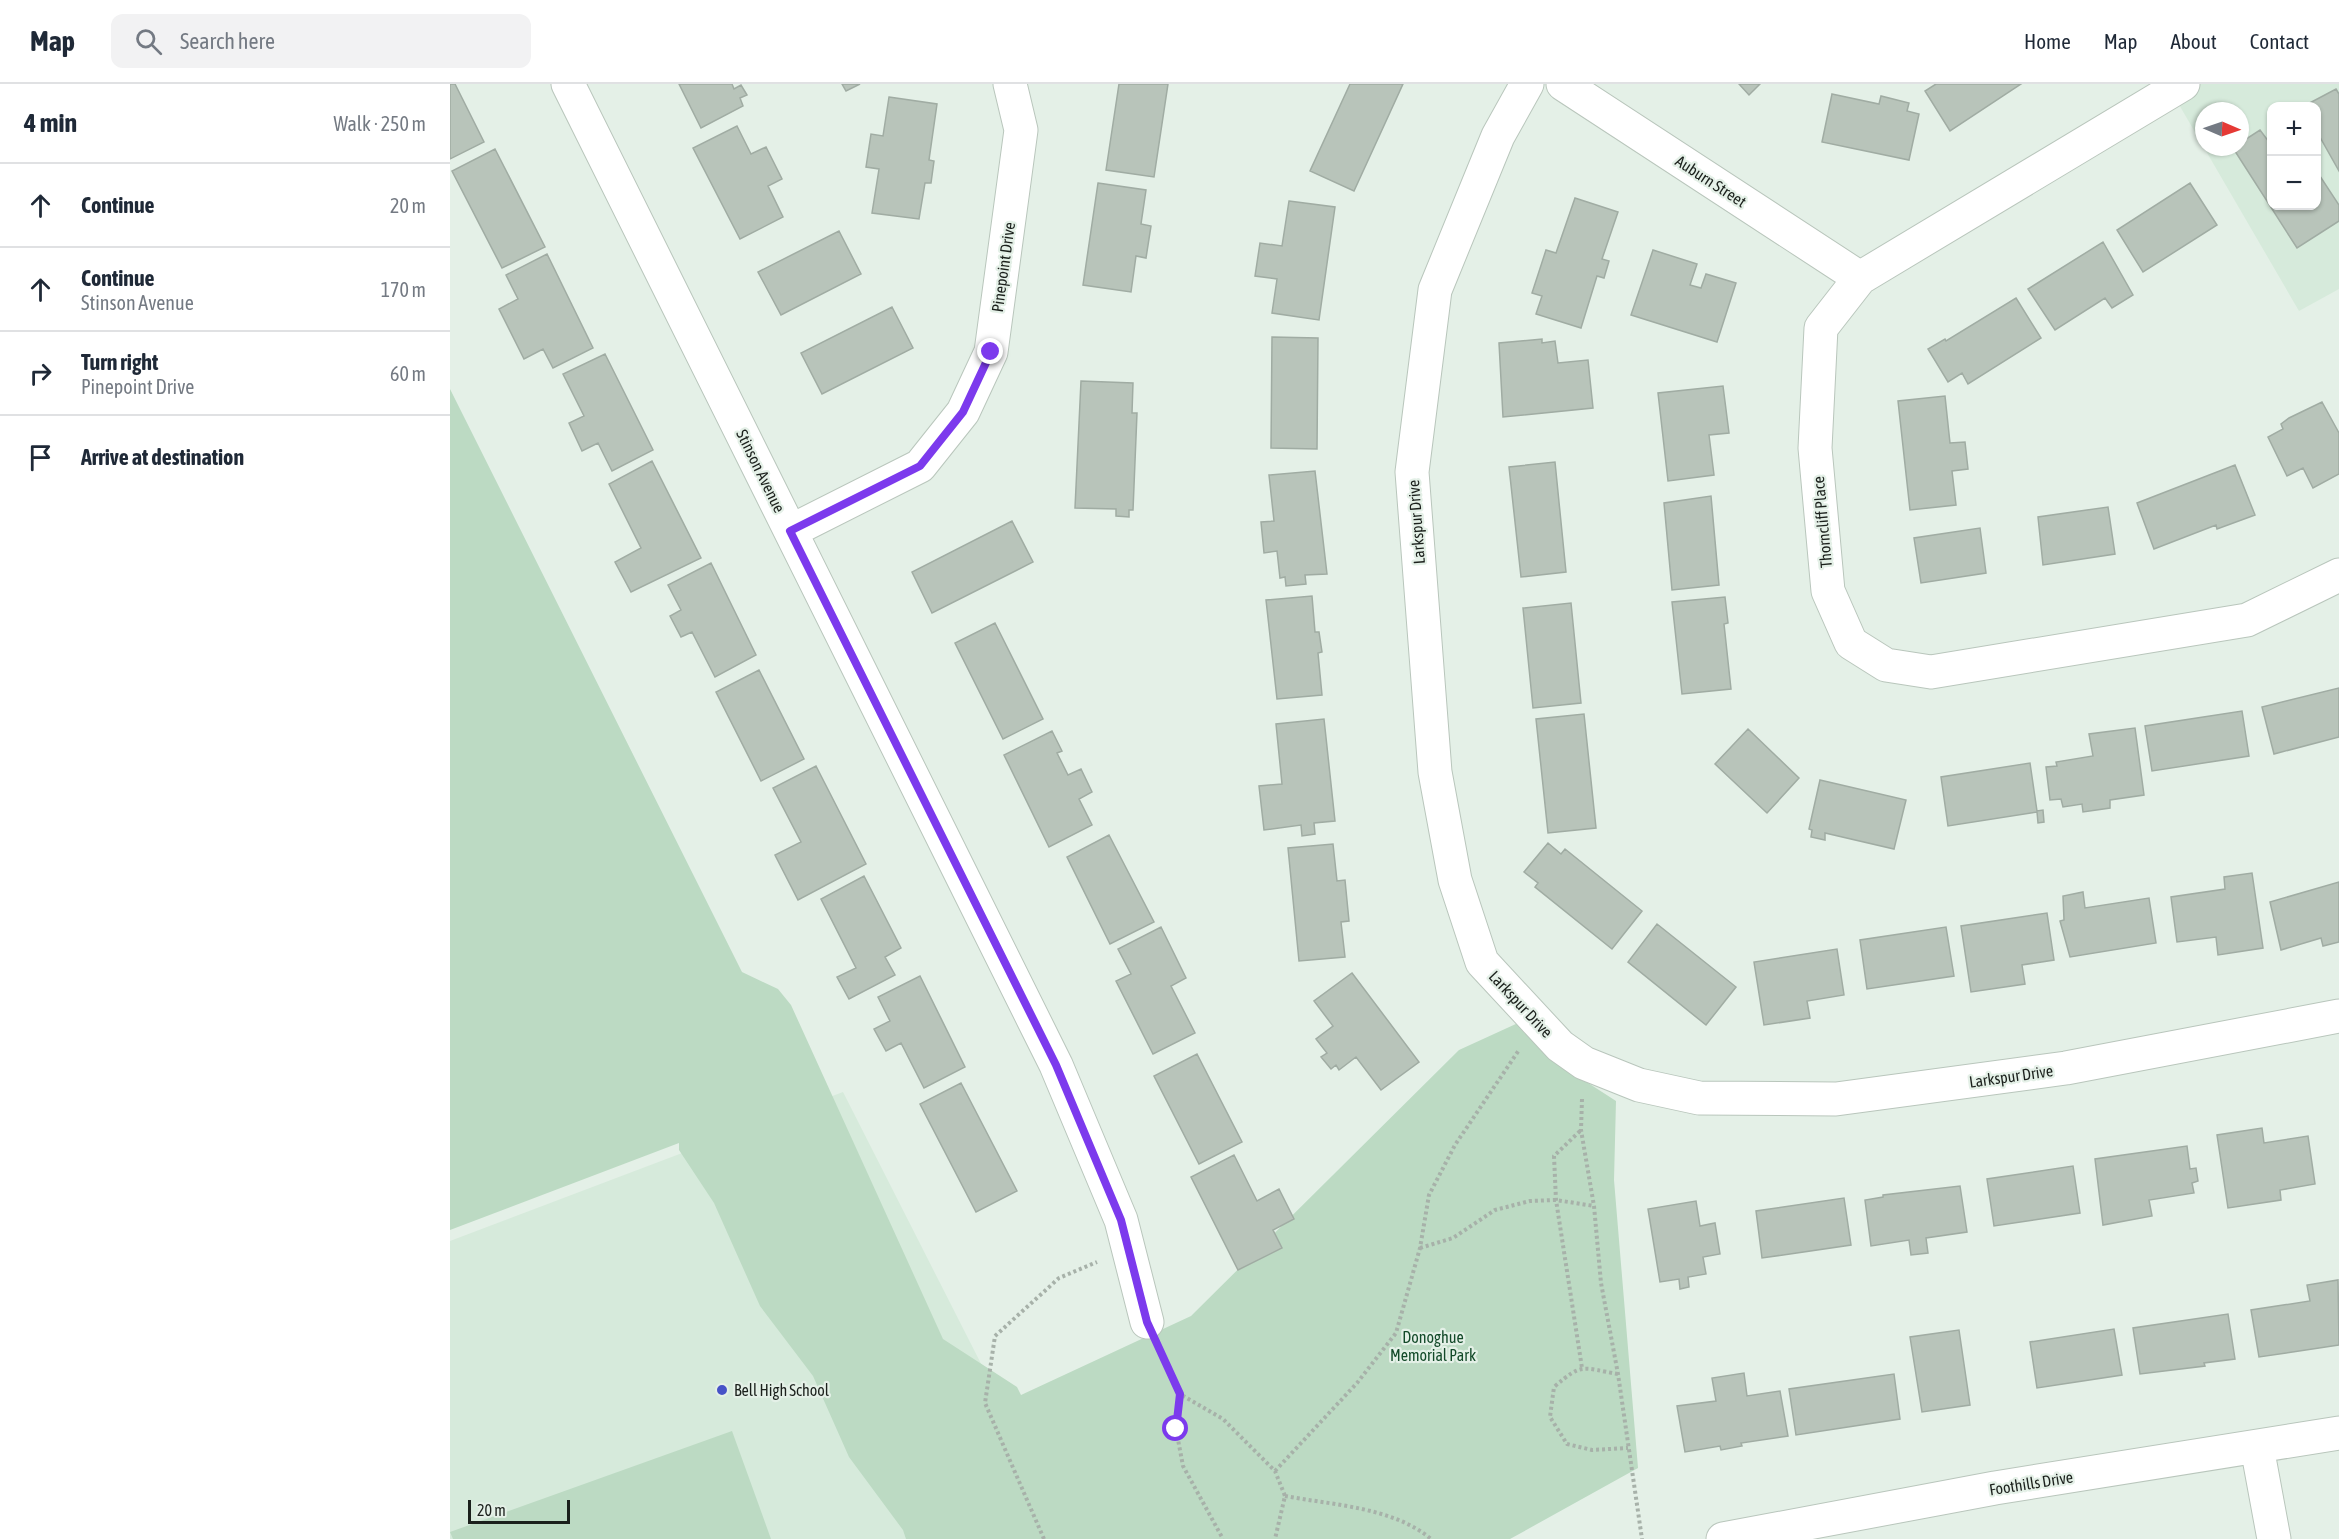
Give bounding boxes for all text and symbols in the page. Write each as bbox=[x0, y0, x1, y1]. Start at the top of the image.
search box bbox=[111, 14, 531, 68]
text: Map bbox=[30, 25, 75, 57]
icon: search bbox=[132, 25, 165, 58]
text: Search here bbox=[180, 28, 275, 54]
text: Home bbox=[2024, 29, 2071, 53]
text: Map bbox=[2104, 29, 2138, 53]
text: About bbox=[2171, 29, 2217, 53]
text: Contact bbox=[2250, 29, 2309, 53]
north arrow bbox=[2195, 102, 2249, 156]
map controls bbox=[2267, 102, 2321, 210]
button: + bbox=[2267, 102, 2321, 156]
text: 4 min bbox=[24, 108, 77, 138]
text: Walk · 250 m bbox=[334, 112, 426, 135]
street label: Auburn Street bbox=[1672, 151, 1750, 211]
button: − bbox=[2267, 156, 2321, 210]
icon: ahead bbox=[24, 189, 57, 222]
text: Continue bbox=[81, 192, 155, 218]
text: 20 m bbox=[390, 194, 426, 217]
street label: Pinepoint Drive bbox=[988, 221, 1019, 313]
text: Continue bbox=[81, 265, 155, 291]
icon: ahead bbox=[24, 273, 57, 306]
text: 170 m bbox=[381, 278, 426, 301]
text: Stinson Avenue bbox=[81, 291, 194, 314]
route end bbox=[977, 338, 1003, 364]
text: Turn right bbox=[81, 349, 158, 375]
icon: right bbox=[24, 357, 57, 390]
text: 60 m bbox=[390, 362, 426, 385]
text: Pinepoint Drive bbox=[81, 375, 194, 398]
street label: Stinson Avenue bbox=[733, 427, 789, 515]
icon: arrive bbox=[24, 441, 57, 474]
text: Arrive at destination bbox=[81, 444, 244, 470]
street label: Thorncliff Place bbox=[1809, 475, 1835, 569]
street label: Larkspur Drive bbox=[1404, 479, 1429, 565]
street label: Larkspur Drive bbox=[1485, 967, 1556, 1042]
street label: Larkspur Drive bbox=[1968, 1061, 2054, 1092]
park label: Donoghue Memorial Park bbox=[1390, 1328, 1476, 1364]
place label: Bell High School bbox=[734, 1381, 830, 1400]
marker: Bell High School bbox=[715, 1383, 729, 1397]
route start bbox=[1162, 1415, 1188, 1441]
street label: Foothills Drive bbox=[1988, 1467, 2074, 1499]
scale bar bbox=[468, 1497, 570, 1524]
text: 20 m bbox=[477, 1501, 506, 1519]

